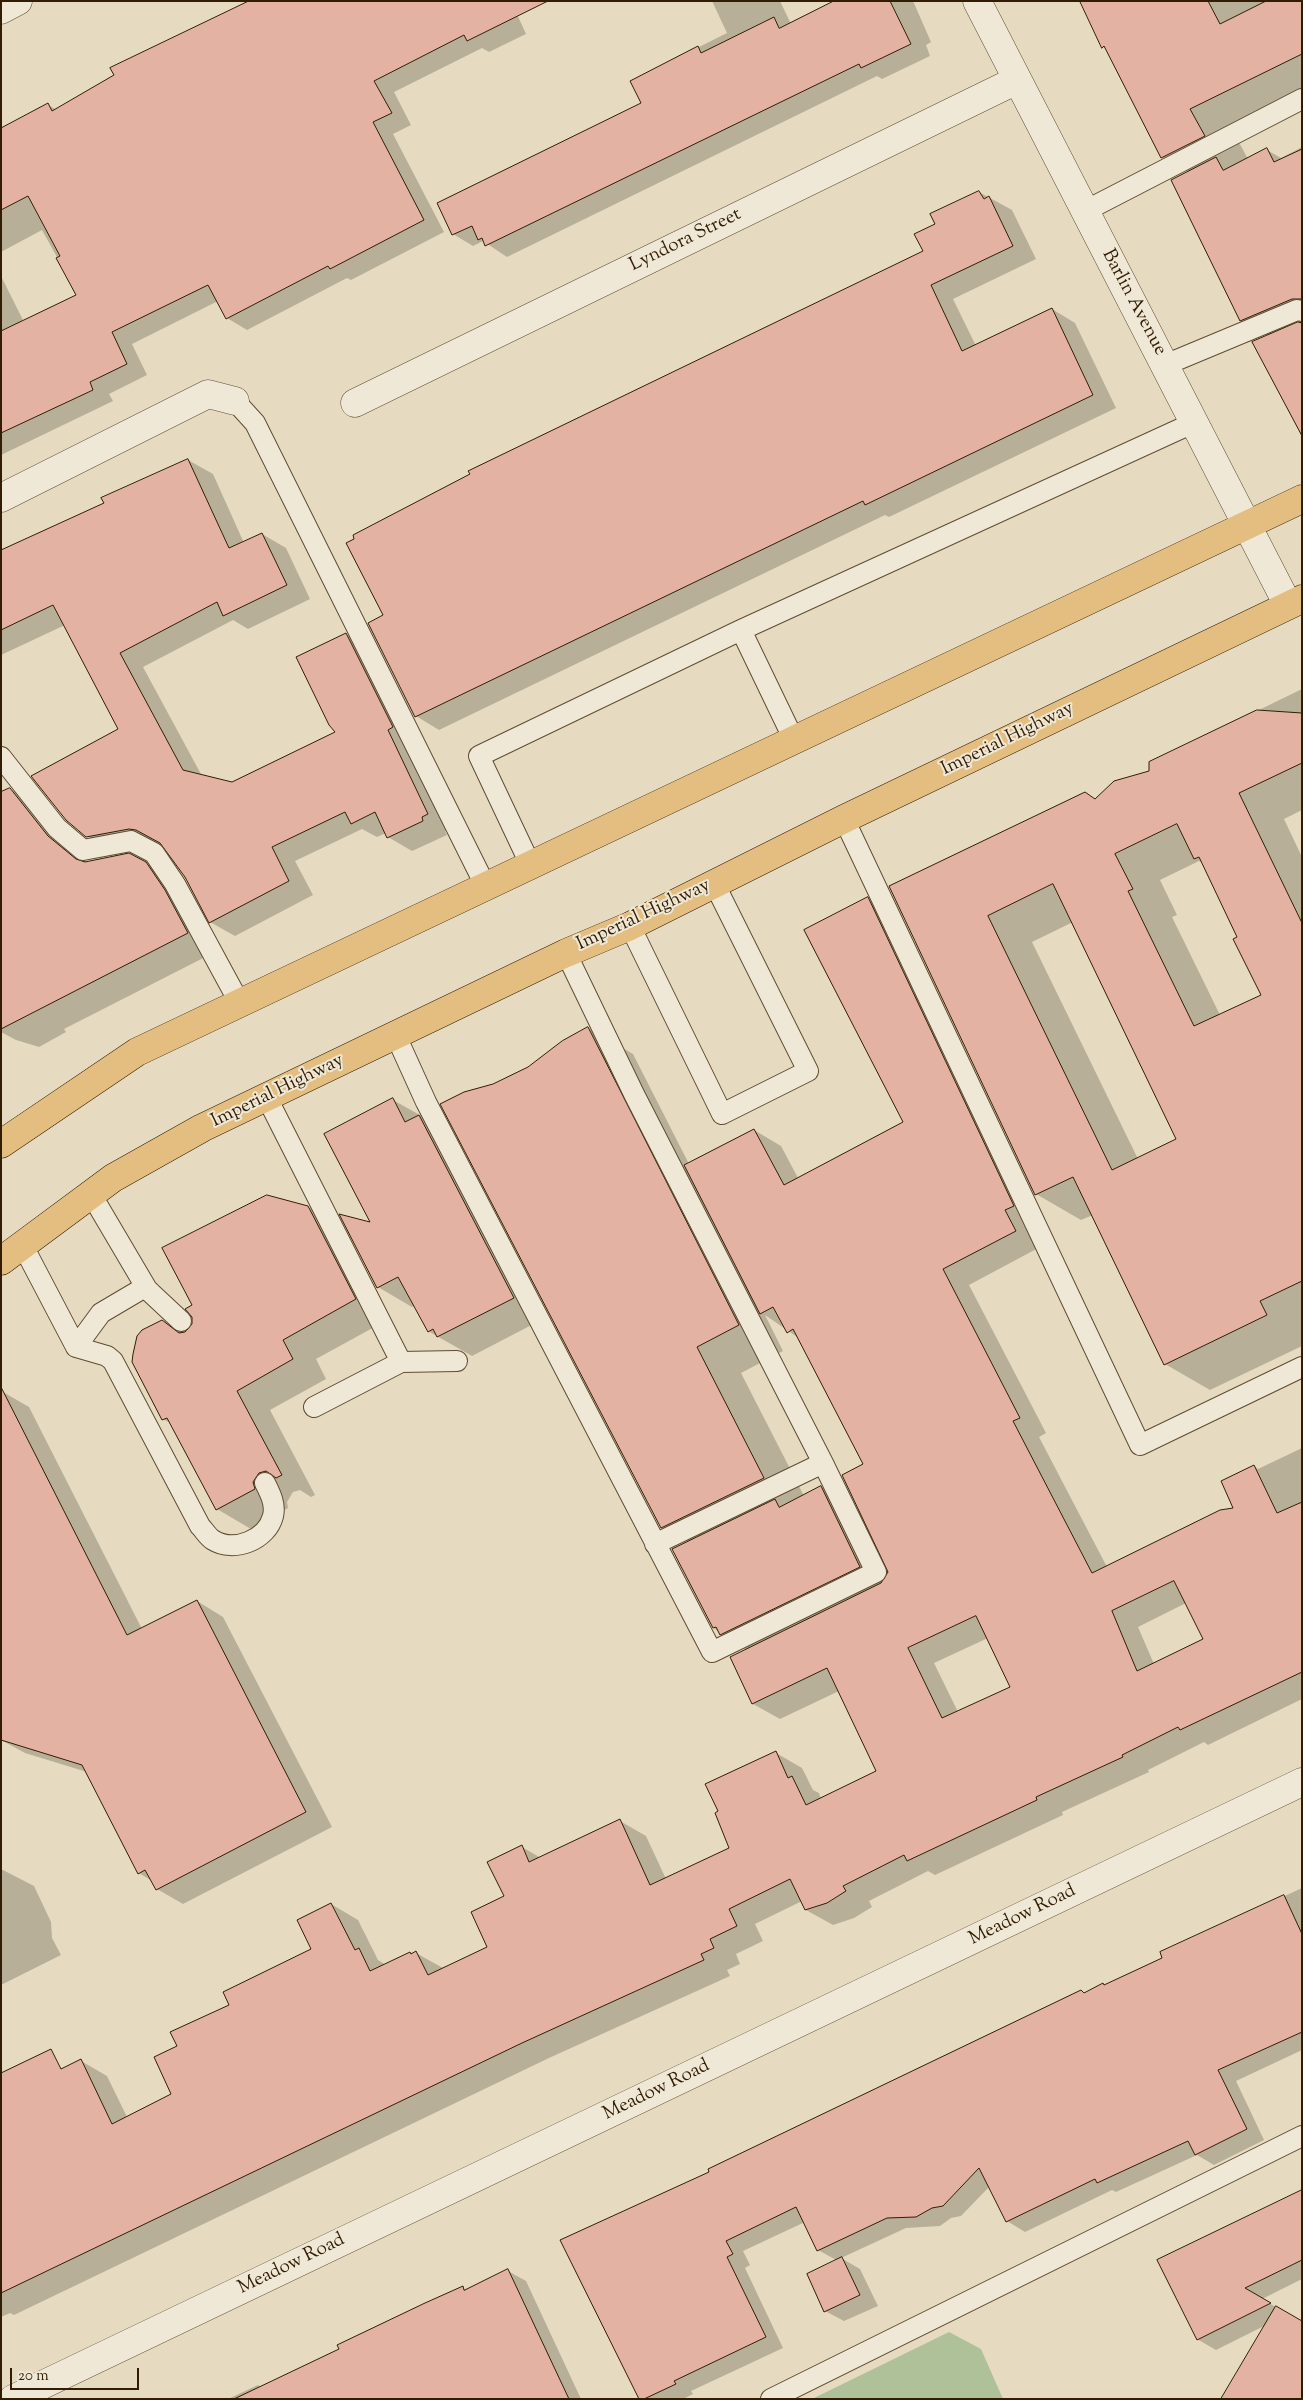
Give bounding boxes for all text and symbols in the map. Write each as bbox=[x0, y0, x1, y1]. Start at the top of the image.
street label: Lyndora Street bbox=[626, 204, 746, 278]
street label: Barlin Avenue bbox=[1095, 246, 1171, 360]
street label: Imperial Highway bbox=[938, 698, 1078, 782]
street label: Imperial Highway bbox=[574, 875, 714, 957]
street label: Imperial Highway bbox=[208, 1050, 348, 1134]
street label: Meadow Road bbox=[966, 1880, 1080, 1952]
street label: Meadow Road bbox=[600, 2055, 714, 2127]
street label: Meadow Road bbox=[235, 2229, 349, 2301]
scale bar bbox=[12, 2358, 141, 2390]
text: 20 m bbox=[18, 2366, 49, 2387]

